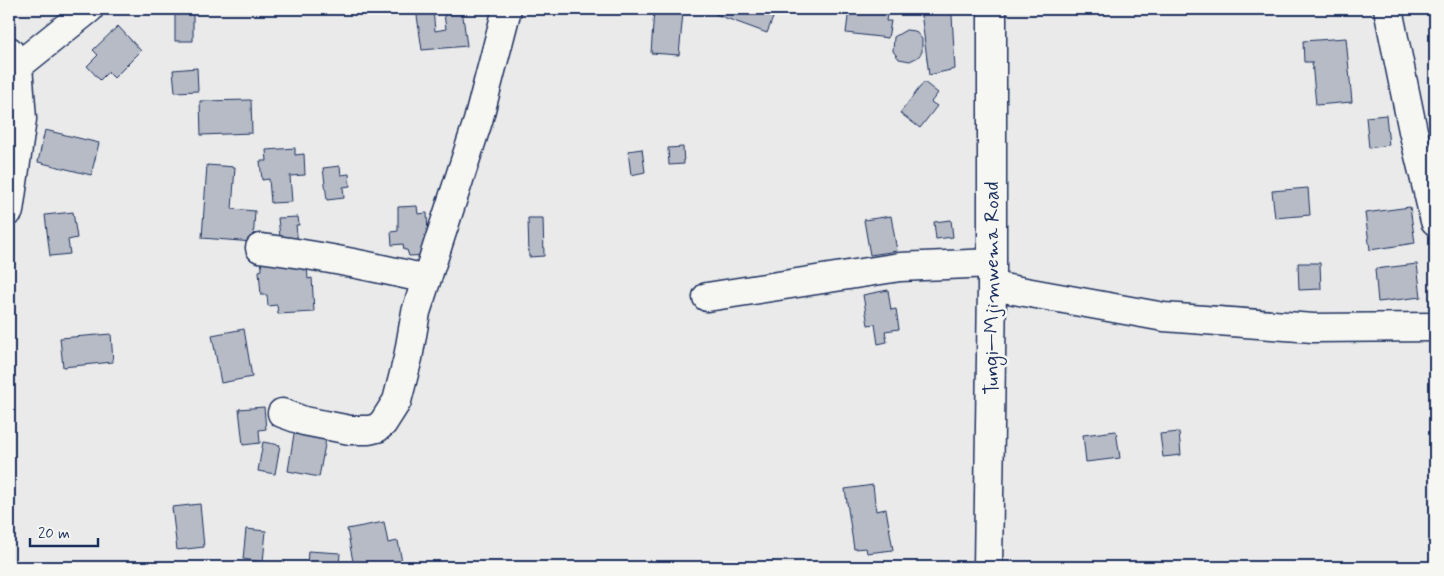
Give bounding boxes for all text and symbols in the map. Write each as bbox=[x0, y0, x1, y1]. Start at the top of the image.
street label: Tungi—Mjimwema Road bbox=[979, 181, 1007, 395]
scale bar bbox=[30, 516, 98, 548]
text: 20 m bbox=[38, 524, 70, 544]

